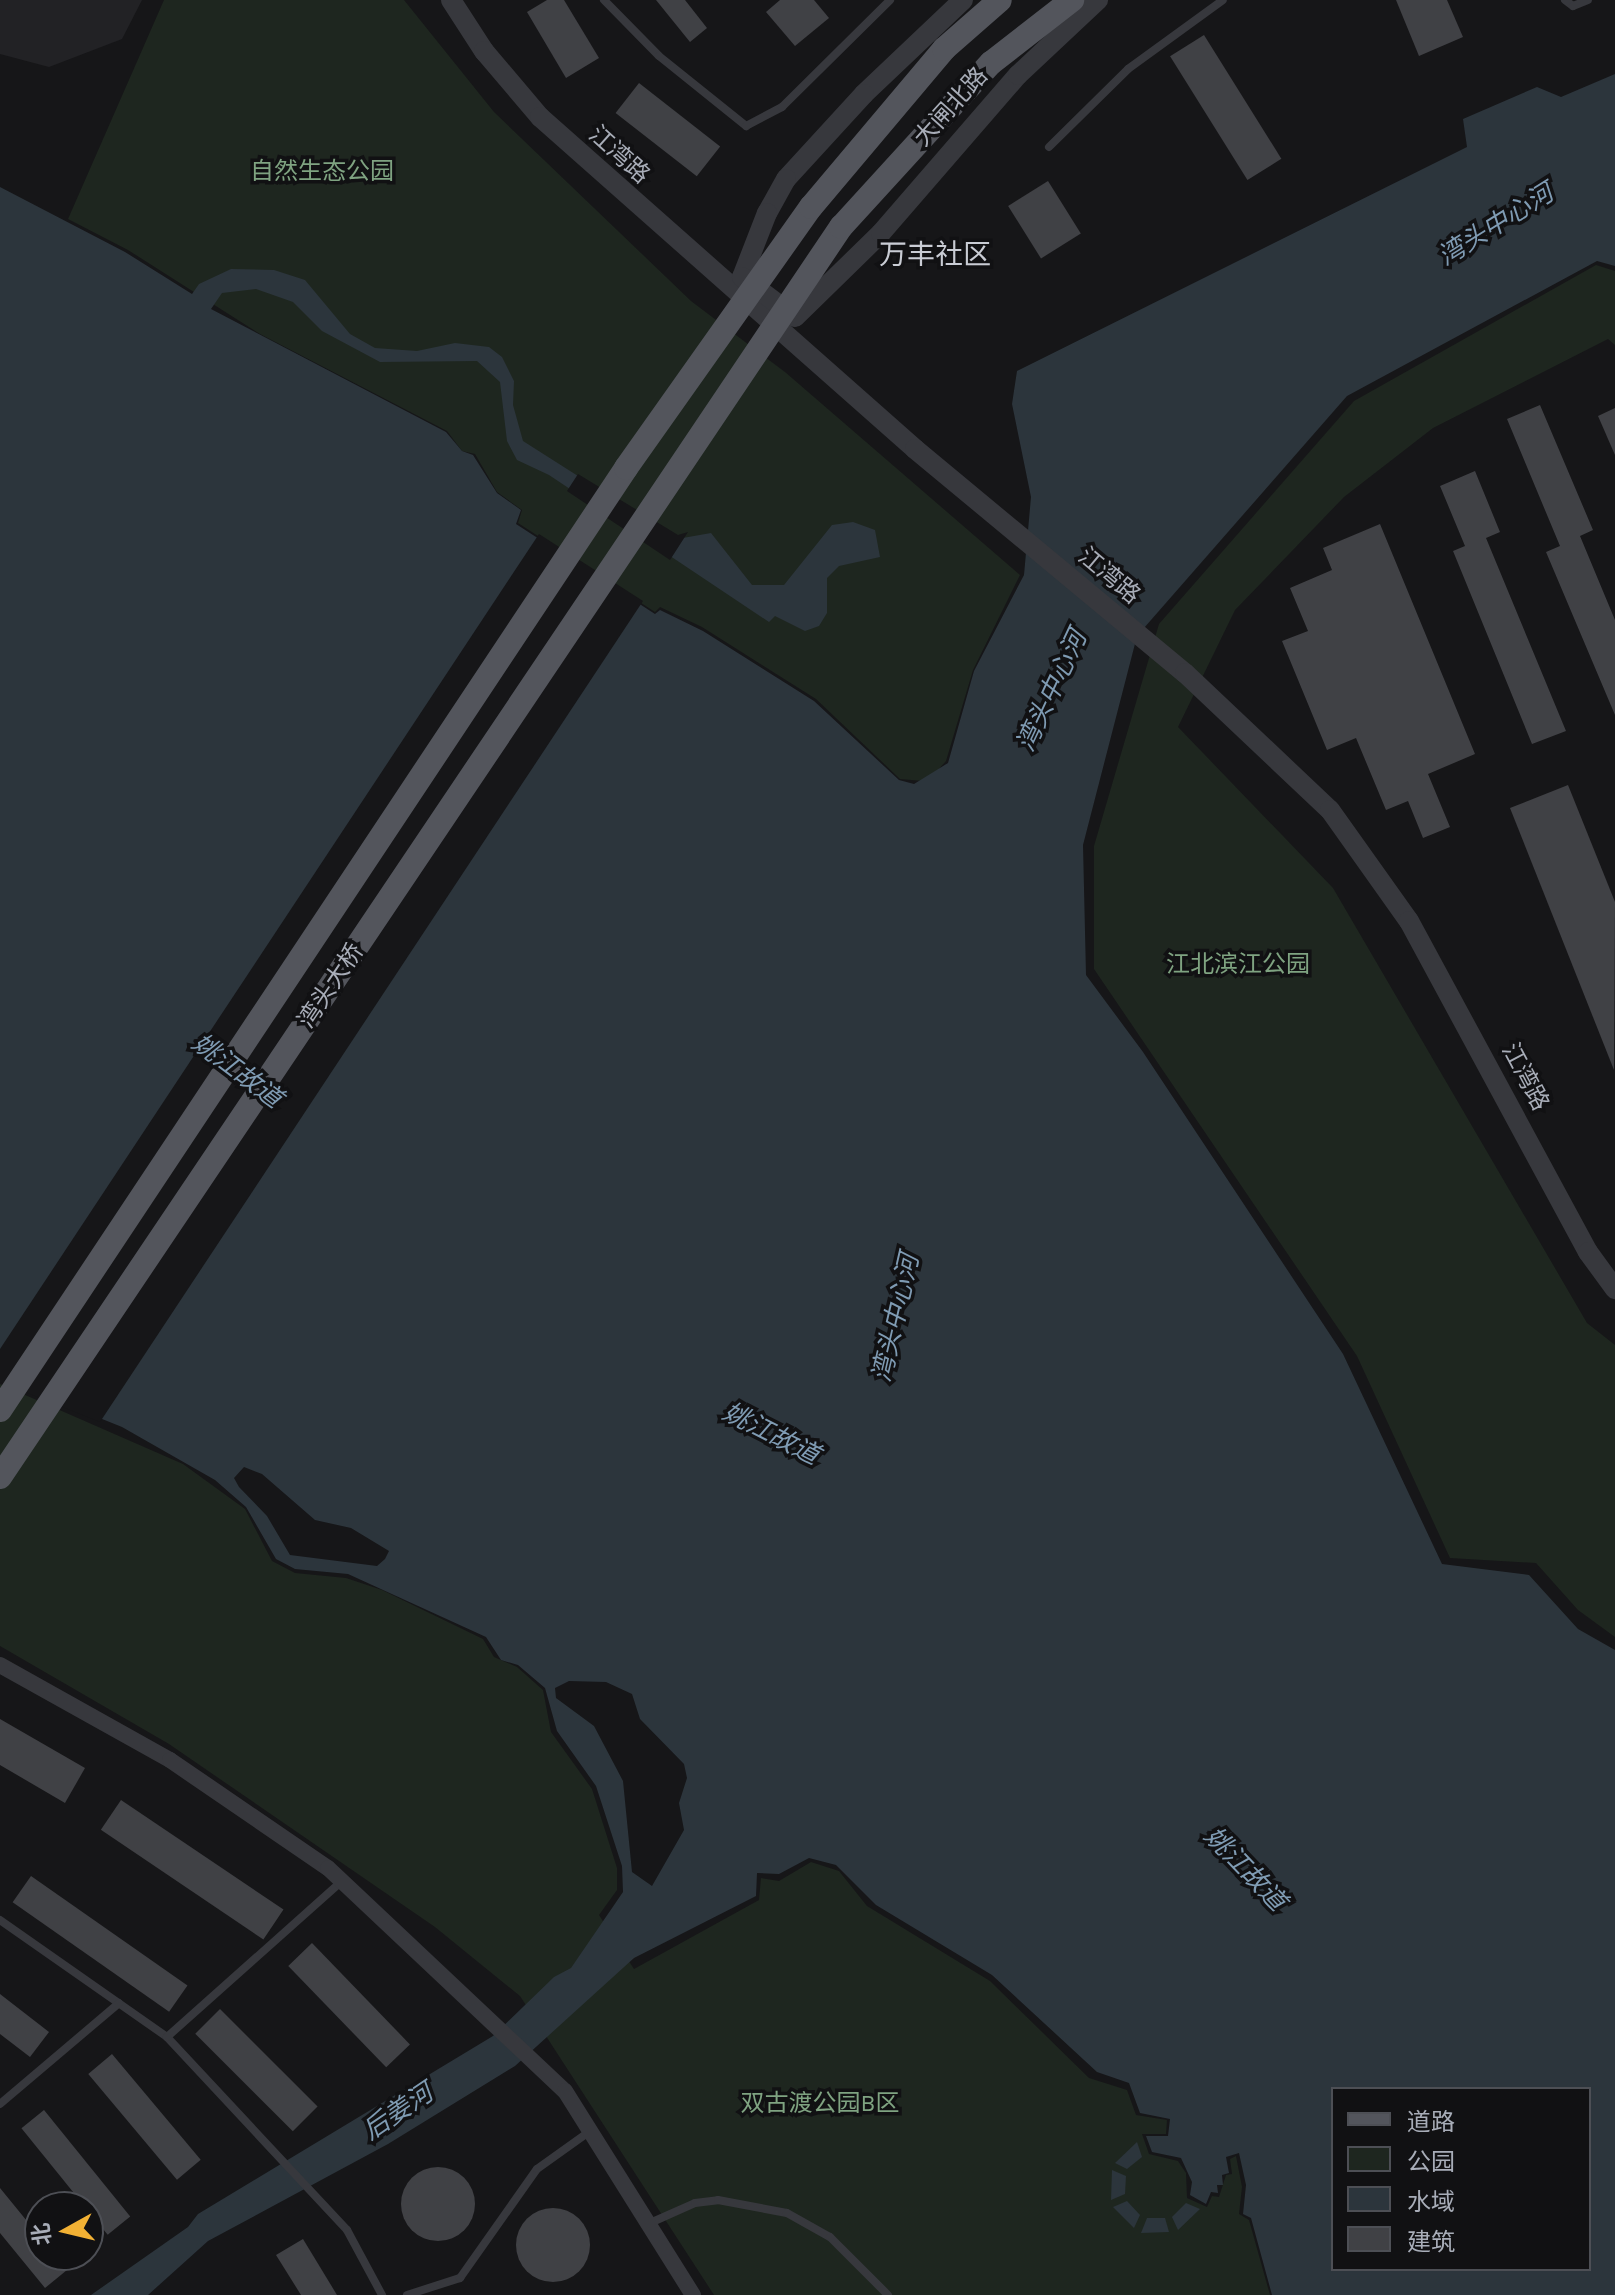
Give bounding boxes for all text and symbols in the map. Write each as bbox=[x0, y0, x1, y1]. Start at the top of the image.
street label: 大闸北路 bbox=[908, 62, 994, 152]
street label: 江湾路 bbox=[583, 120, 655, 190]
park label: 自然生态公园 bbox=[250, 158, 394, 186]
water label: 湾头中心河 bbox=[1433, 177, 1559, 273]
district label: 万丰社区 bbox=[879, 238, 991, 272]
street label: 江湾路 bbox=[1072, 542, 1146, 610]
water label: 湾头中心河 bbox=[1010, 625, 1094, 757]
street label: 湾头大桥 bbox=[292, 938, 370, 1034]
park label: 江北滨江公园 bbox=[1166, 951, 1310, 979]
water label: 姚江故道 bbox=[186, 1027, 288, 1115]
street label: 江湾路 bbox=[1495, 1038, 1555, 1116]
water label: 湾头中心河 bbox=[866, 1251, 926, 1385]
water label: 姚江故道 bbox=[718, 1396, 824, 1472]
water label: 姚江故道 bbox=[1198, 1821, 1292, 1917]
water label: 后姜河 bbox=[357, 2077, 439, 2147]
legend bbox=[1331, 2087, 1591, 2271]
park label: 双古渡公园B区 bbox=[741, 2090, 899, 2118]
text: 道路 bbox=[1407, 2108, 1455, 2136]
text: 公园 bbox=[1407, 2148, 1455, 2176]
text: 水域 bbox=[1407, 2188, 1455, 2216]
north arrow bbox=[24, 2191, 104, 2271]
text: 北 bbox=[28, 2221, 57, 2247]
text: 建筑 bbox=[1407, 2228, 1455, 2256]

